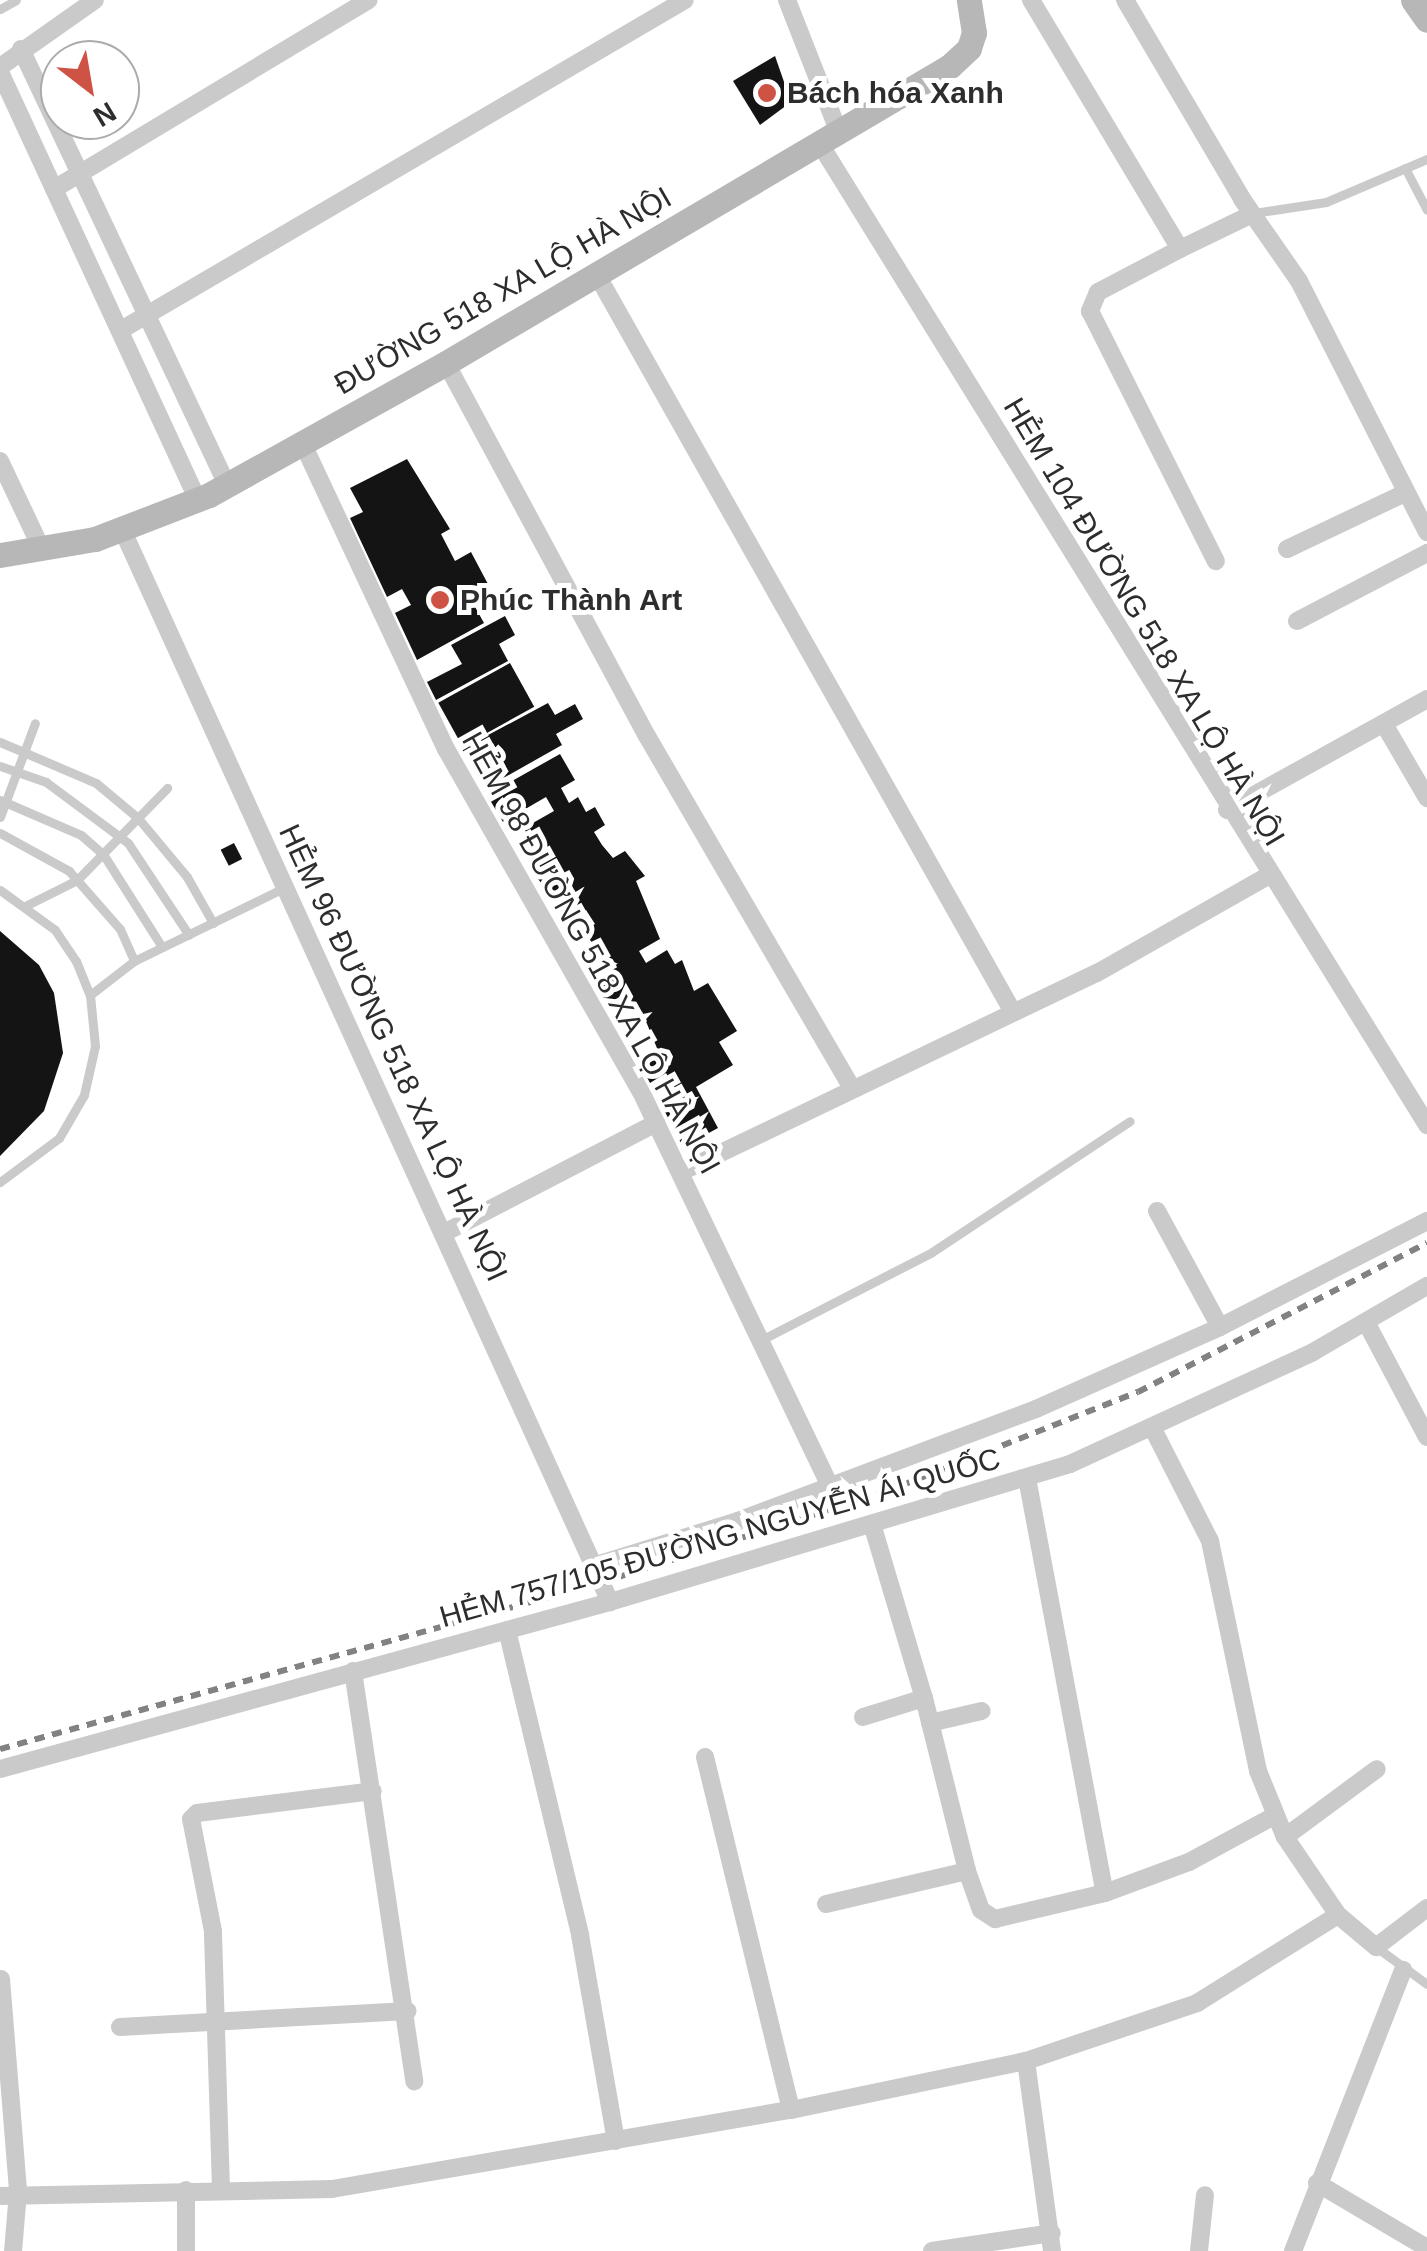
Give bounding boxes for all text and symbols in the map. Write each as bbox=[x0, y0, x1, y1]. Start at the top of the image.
north arrow bbox=[40, 40, 140, 140]
place label: Bách hóa Xanh bbox=[787, 75, 1004, 111]
marker: Bách hóa Xanh bbox=[756, 82, 778, 104]
text: N bbox=[88, 96, 121, 133]
street label: ĐƯỜNG 518 XA LỘ HÀ NỘI bbox=[327, 179, 679, 403]
street label: HẺM 104 ĐƯỜNG 518 XA LỘ HÀ NỘI bbox=[995, 391, 1293, 853]
place label: Phúc Thành Art bbox=[460, 582, 683, 618]
marker: Phúc Thành Art bbox=[429, 589, 451, 611]
street label: HẺM 98 ĐƯỜNG 518 XA LỘ HÀ NỘI bbox=[454, 725, 728, 1181]
street label: HẺM 96 ĐƯỜNG 518 XA LỘ HÀ NỘI bbox=[271, 818, 515, 1288]
street label: HẺM 757/105 ĐƯỜNG NGUYỄN ÁI QUỐC bbox=[436, 1441, 1004, 1635]

